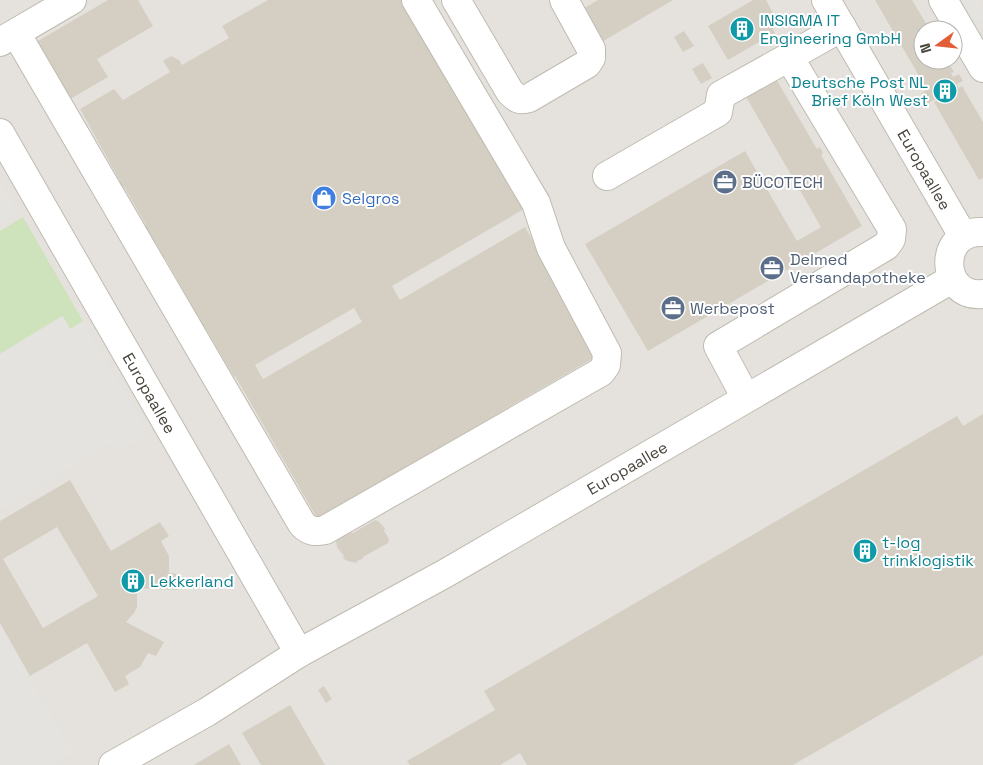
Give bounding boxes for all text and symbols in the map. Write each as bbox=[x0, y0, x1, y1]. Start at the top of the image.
place label: INSIGMA IT Engineering GmbH bbox=[760, 10, 901, 49]
building icon: INSIGMA IT Engineering GmbH bbox=[729, 16, 755, 42]
north arrow bbox=[913, 20, 963, 70]
text: N bbox=[916, 41, 935, 55]
place label: Deutsche Post NL Brief Köln West bbox=[791, 72, 928, 111]
building icon: Deutsche Post NL Brief Köln West bbox=[932, 78, 958, 104]
street label: Europaallee bbox=[893, 125, 956, 214]
office icon: BÜCOTECH bbox=[712, 169, 738, 195]
place label: BÜCOTECH bbox=[742, 172, 823, 193]
shop icon: Selgros bbox=[311, 185, 337, 211]
place label: Selgros bbox=[342, 188, 400, 209]
place label: Delmed Versandapotheke bbox=[790, 249, 926, 288]
office icon: Delmed Versandapotheke bbox=[759, 255, 785, 281]
office icon: Werbepost bbox=[660, 295, 686, 321]
place label: Werbepost bbox=[690, 298, 775, 319]
street label: Europaallee bbox=[118, 349, 181, 437]
street label: Europaallee bbox=[583, 436, 671, 499]
place label: t-log trinklogistik bbox=[882, 532, 974, 571]
building icon: t-log trinklogistik bbox=[852, 538, 878, 564]
building icon: Lekkerland bbox=[120, 568, 146, 594]
place label: Lekkerland bbox=[150, 571, 234, 592]

